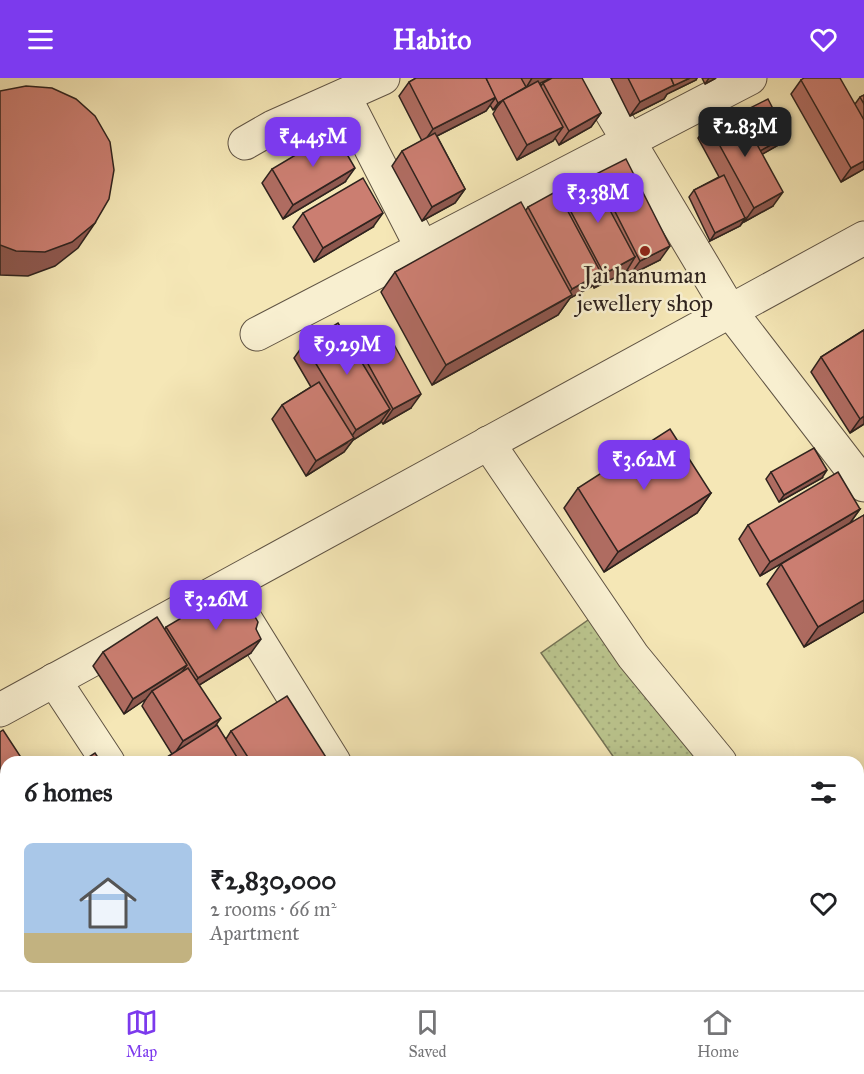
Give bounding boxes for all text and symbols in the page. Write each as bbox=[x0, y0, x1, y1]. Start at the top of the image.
icon: menu bbox=[24, 23, 57, 56]
text: Habito bbox=[393, 23, 471, 56]
icon: heart bbox=[807, 23, 840, 56]
pin: ₹2.83M bbox=[696, 107, 794, 158]
text: ₹2.83M bbox=[712, 114, 778, 138]
pin: ₹4.45M bbox=[264, 117, 362, 168]
text: ₹4.45M bbox=[279, 124, 347, 148]
pin: ₹3.38M bbox=[549, 173, 647, 224]
text: ₹3.38M bbox=[567, 180, 629, 204]
marker: Jai hanuman jewellery shop bbox=[638, 244, 652, 258]
place label: Jai hanuman jewellery shop bbox=[573, 260, 713, 318]
pin: ₹9.29M bbox=[298, 325, 396, 376]
text: ₹9.29M bbox=[313, 332, 381, 356]
pin: ₹3.62M bbox=[595, 440, 693, 491]
text: ₹3.62M bbox=[612, 447, 676, 471]
pin: ₹3.26M bbox=[167, 580, 265, 631]
text: ₹3.26M bbox=[184, 587, 248, 611]
text: 6 homes bbox=[24, 776, 113, 808]
icon: filters bbox=[807, 776, 840, 809]
text: ₹2,830,000 bbox=[210, 864, 336, 896]
icon: home bbox=[72, 867, 144, 939]
icon: heart bbox=[807, 887, 840, 920]
text: 2 rooms · 66 m² bbox=[210, 897, 336, 921]
text: Apartment bbox=[210, 921, 299, 945]
tab: Map bbox=[125, 1006, 158, 1061]
tab: Saved bbox=[409, 1006, 447, 1061]
tab: Home bbox=[697, 1006, 739, 1061]

